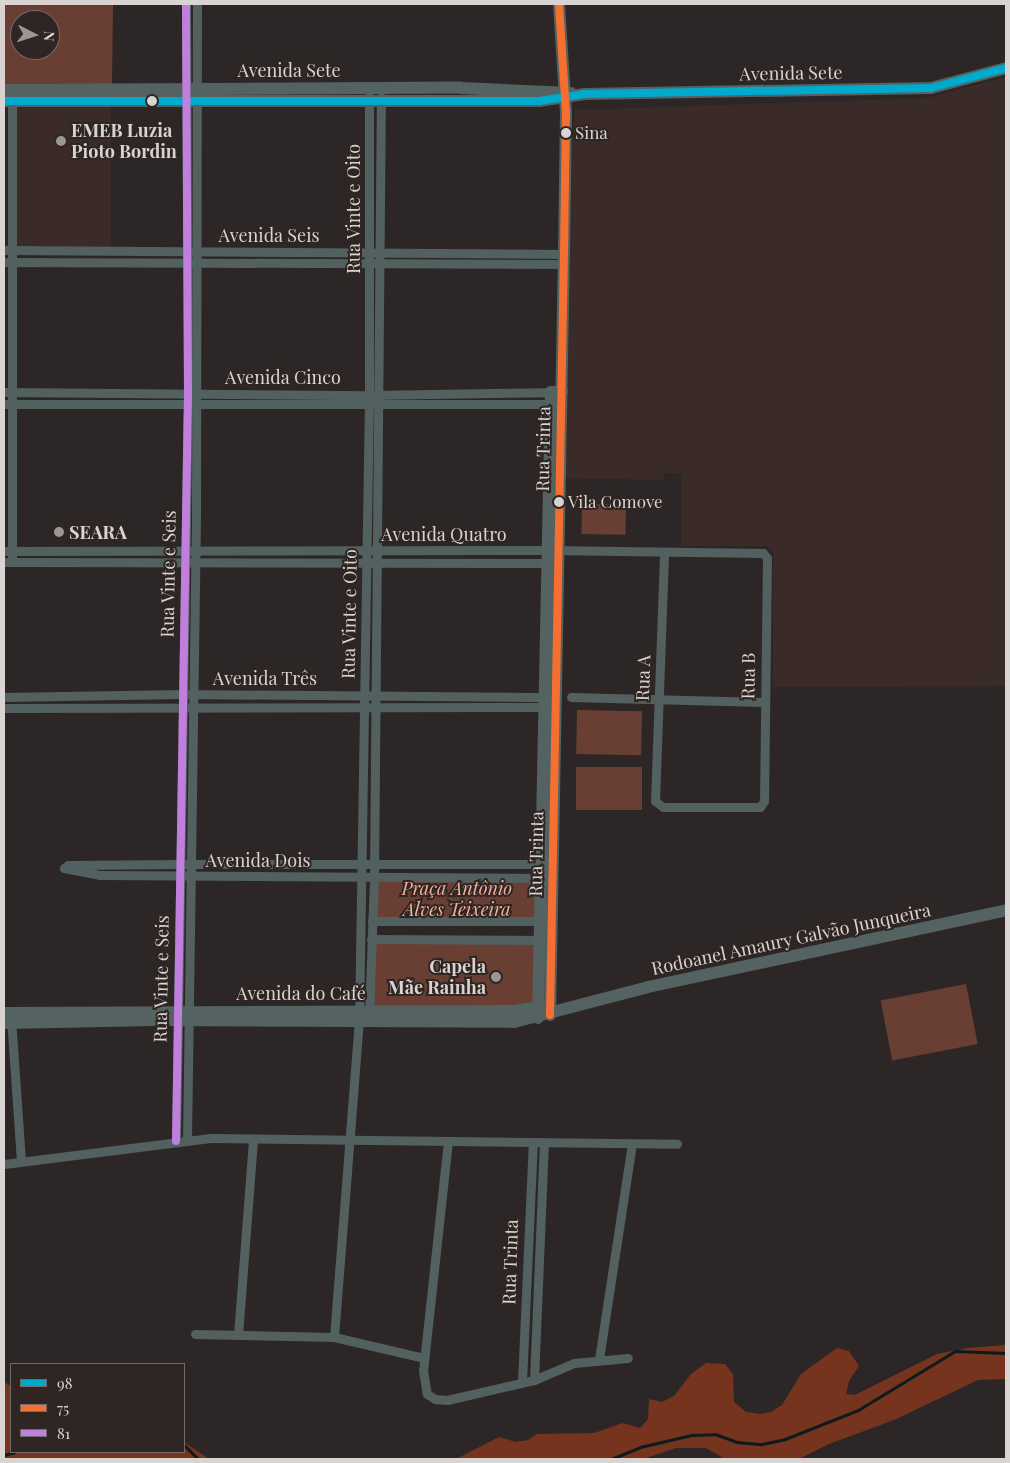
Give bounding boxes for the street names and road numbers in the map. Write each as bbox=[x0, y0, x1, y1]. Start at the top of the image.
street label: Avenida Sete bbox=[237, 59, 341, 81]
street label: Avenida Sete bbox=[739, 61, 843, 85]
street label: Rua Vinte e Oito bbox=[342, 144, 364, 274]
street label: Avenida Seis bbox=[218, 224, 320, 246]
street label: Avenida Cinco bbox=[225, 366, 341, 388]
street label: Rua Trinta bbox=[531, 406, 555, 492]
street label: Rua Vinte e Seis bbox=[156, 510, 180, 638]
street label: Avenida Quatro bbox=[381, 523, 507, 545]
street label: Rua Vinte e Oito bbox=[337, 548, 361, 680]
street label: Rua B bbox=[737, 652, 759, 700]
street label: Rua A bbox=[631, 654, 655, 702]
street label: Avenida Três bbox=[213, 667, 317, 689]
street label: Rua Trinta bbox=[524, 811, 548, 897]
street label: Avenida Dois bbox=[205, 849, 311, 871]
street label: Rodoanel Amaury Galvão Junqueira bbox=[649, 899, 933, 979]
street label: Rua Vinte e Seis bbox=[149, 915, 173, 1043]
street label: Avenida do Café bbox=[236, 982, 366, 1004]
street label: Rua Trinta bbox=[498, 1219, 522, 1305]

